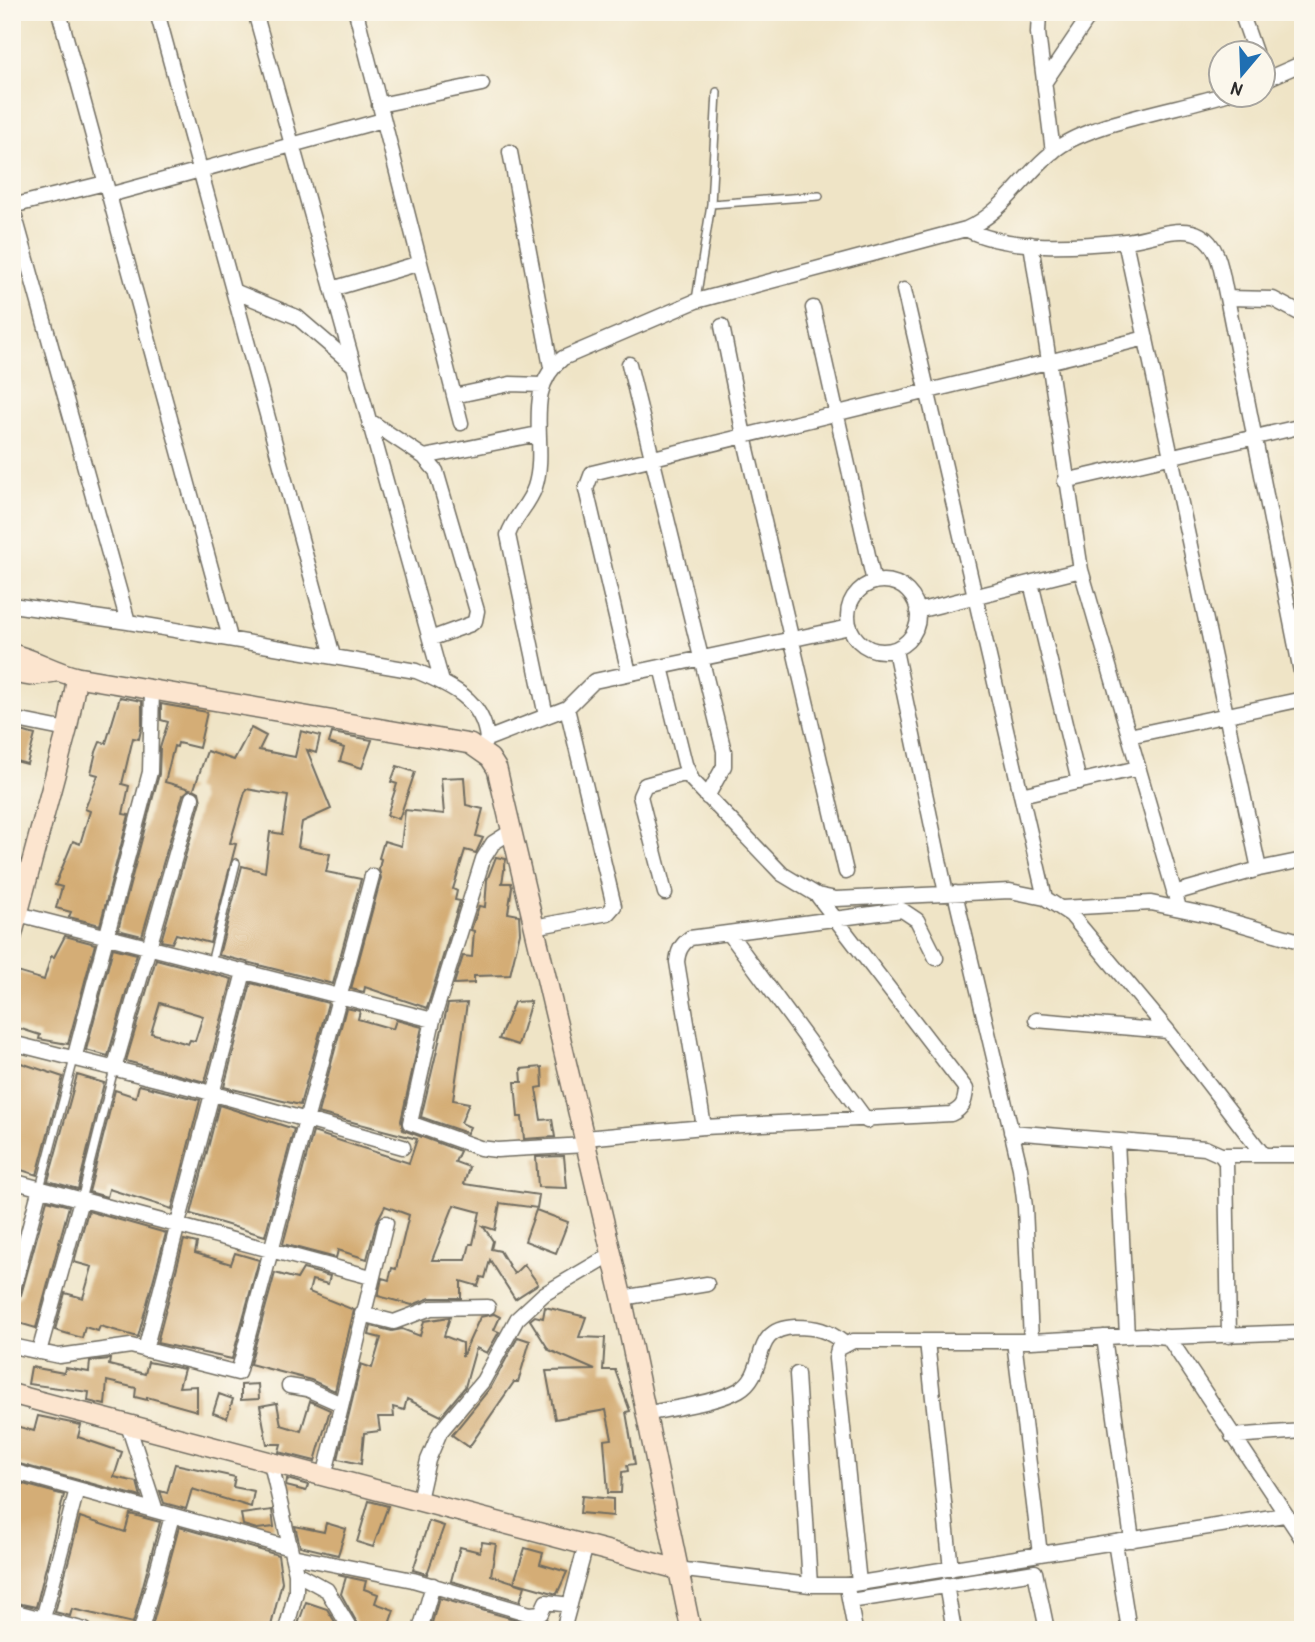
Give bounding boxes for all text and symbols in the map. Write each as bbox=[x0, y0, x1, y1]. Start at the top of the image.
north arrow bbox=[1206, 38, 1276, 108]
text: N bbox=[1227, 76, 1245, 104]

